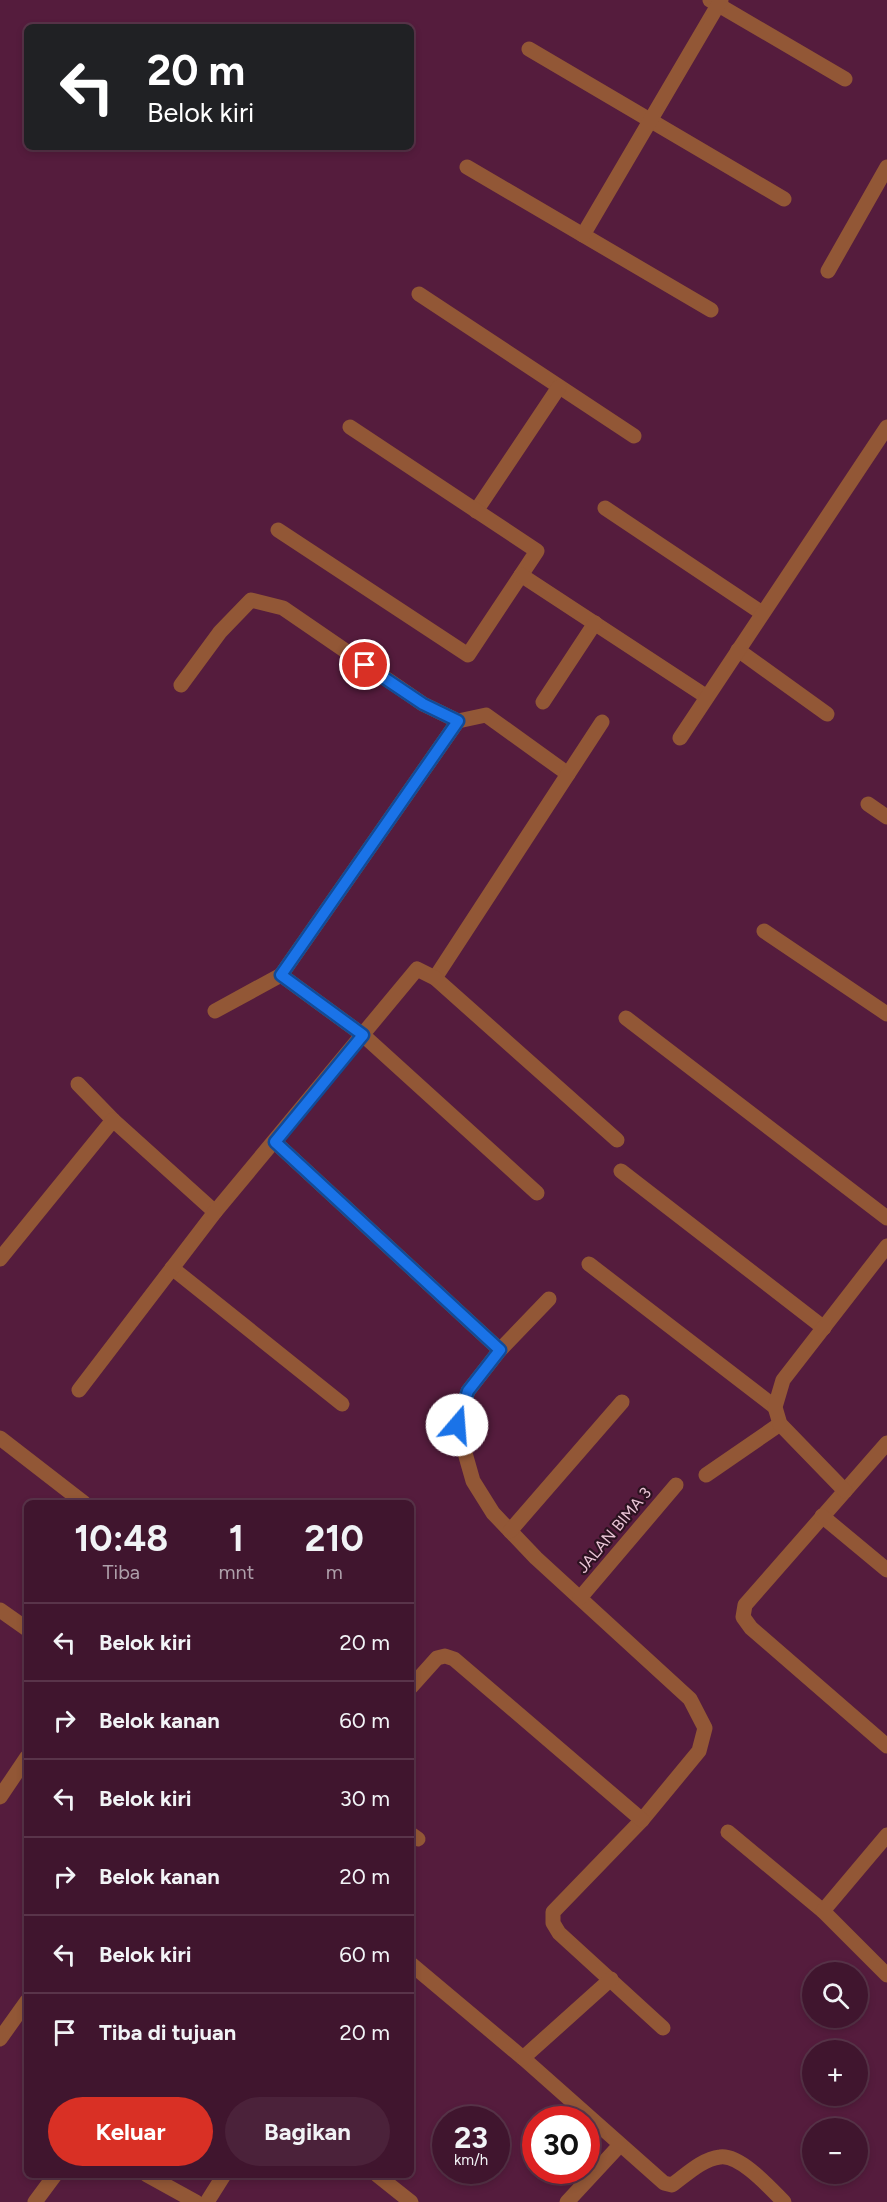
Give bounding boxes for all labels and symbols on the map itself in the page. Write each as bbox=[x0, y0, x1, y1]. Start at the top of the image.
pin bbox=[339, 639, 390, 690]
position arrow bbox=[425, 1393, 489, 1457]
street label: JALAN BIMA 3 bbox=[573, 1483, 655, 1577]
speed limit sign: 30 bbox=[522, 2106, 600, 2184]

